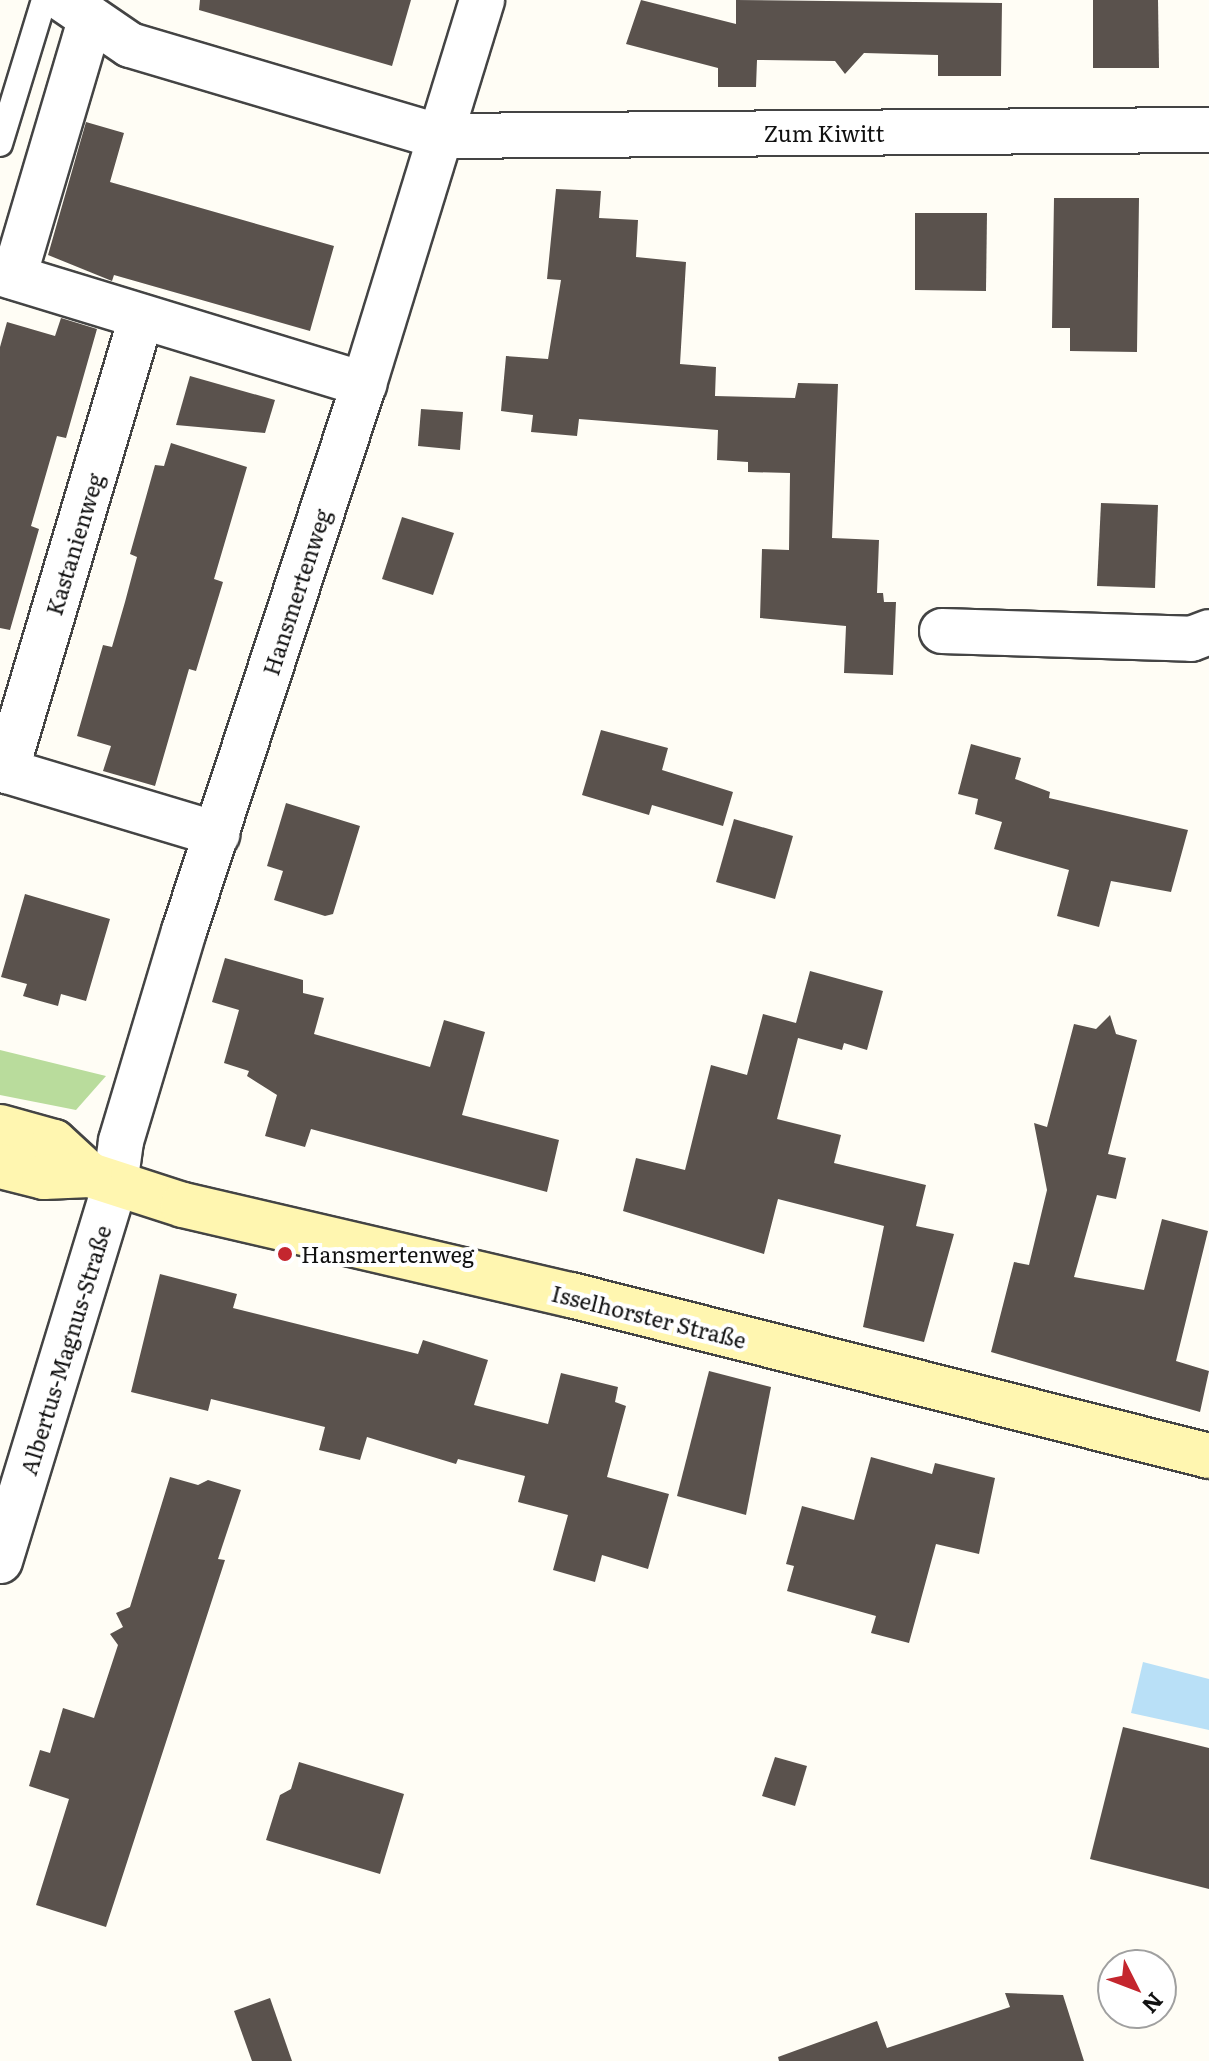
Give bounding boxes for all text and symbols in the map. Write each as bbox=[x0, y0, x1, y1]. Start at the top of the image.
street label: Zum Kiwitt bbox=[764, 120, 884, 146]
street label: Kastanienweg bbox=[40, 470, 108, 618]
street label: Hansmertenweg bbox=[257, 506, 335, 678]
street label: Albertus-Magnus-Straße bbox=[14, 1222, 116, 1478]
place label: Hansmertenweg bbox=[301, 1241, 474, 1267]
marker: Hansmertenweg bbox=[276, 1245, 294, 1263]
street label: Isselhorster Straße bbox=[549, 1279, 749, 1353]
north arrow bbox=[1097, 1949, 1177, 2029]
text: N bbox=[1135, 1986, 1172, 2022]

